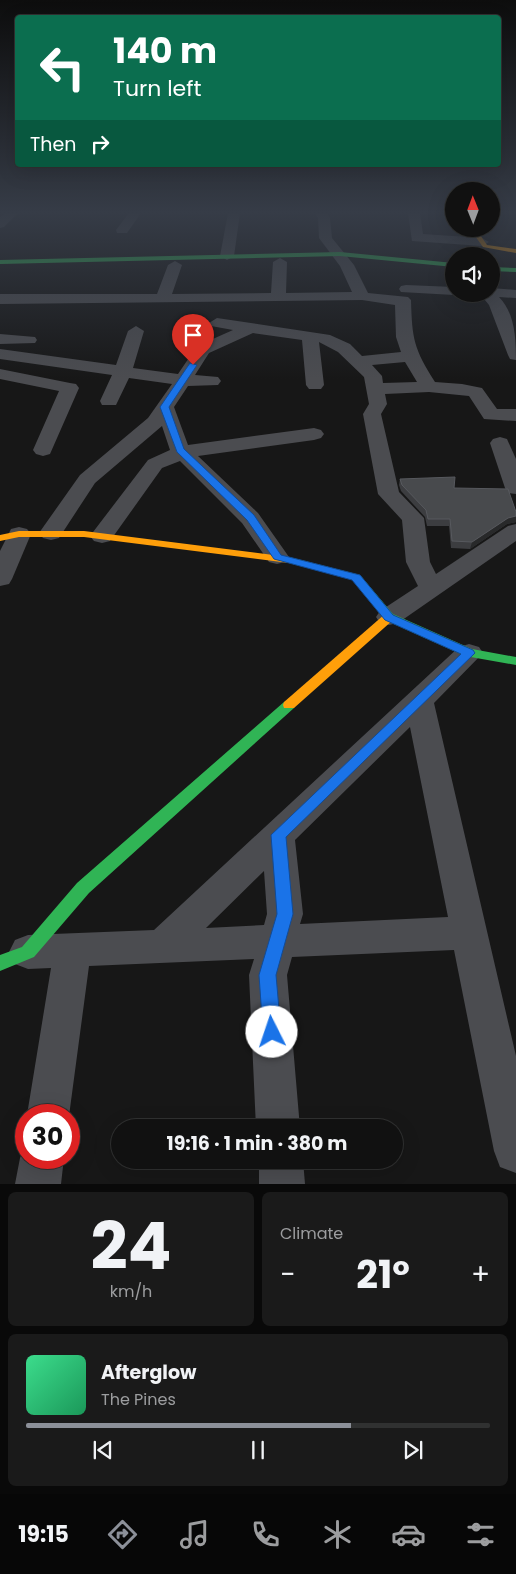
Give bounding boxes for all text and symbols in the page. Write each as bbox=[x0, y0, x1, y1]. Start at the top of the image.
text: 140 m bbox=[113, 26, 217, 75]
icon: left bbox=[30, 35, 95, 100]
text: Turn left bbox=[113, 73, 201, 104]
icon: right bbox=[86, 130, 114, 158]
text: Then bbox=[30, 131, 76, 158]
north arrow bbox=[445, 182, 500, 238]
map controls bbox=[445, 182, 500, 302]
button: sound bbox=[445, 247, 500, 302]
pin bbox=[172, 314, 214, 365]
icon: arrive bbox=[179, 321, 207, 349]
position arrow bbox=[245, 1005, 297, 1057]
speed limit sign: 30 bbox=[15, 1104, 80, 1169]
text: 19:16 · 1 min · 380 m bbox=[167, 1130, 348, 1157]
text: 24 bbox=[90, 1201, 172, 1292]
text: Climate bbox=[280, 1222, 343, 1245]
text: 21° bbox=[356, 1248, 410, 1301]
text: − bbox=[280, 1255, 295, 1294]
text: + bbox=[471, 1255, 490, 1294]
text: km/h bbox=[110, 1280, 152, 1303]
text: Afterglow bbox=[101, 1359, 196, 1386]
text: The Pines bbox=[101, 1388, 176, 1411]
icon: previous bbox=[89, 1436, 117, 1464]
icon: pause bbox=[244, 1436, 272, 1464]
icon: next bbox=[399, 1436, 427, 1464]
icon: directions bbox=[105, 1517, 140, 1552]
icon: music bbox=[177, 1517, 212, 1552]
icon: phone bbox=[248, 1517, 283, 1552]
icon: climate bbox=[320, 1517, 355, 1552]
icon: car bbox=[391, 1517, 426, 1552]
icon: filters bbox=[463, 1517, 498, 1552]
text: 19:15 bbox=[18, 1519, 69, 1550]

